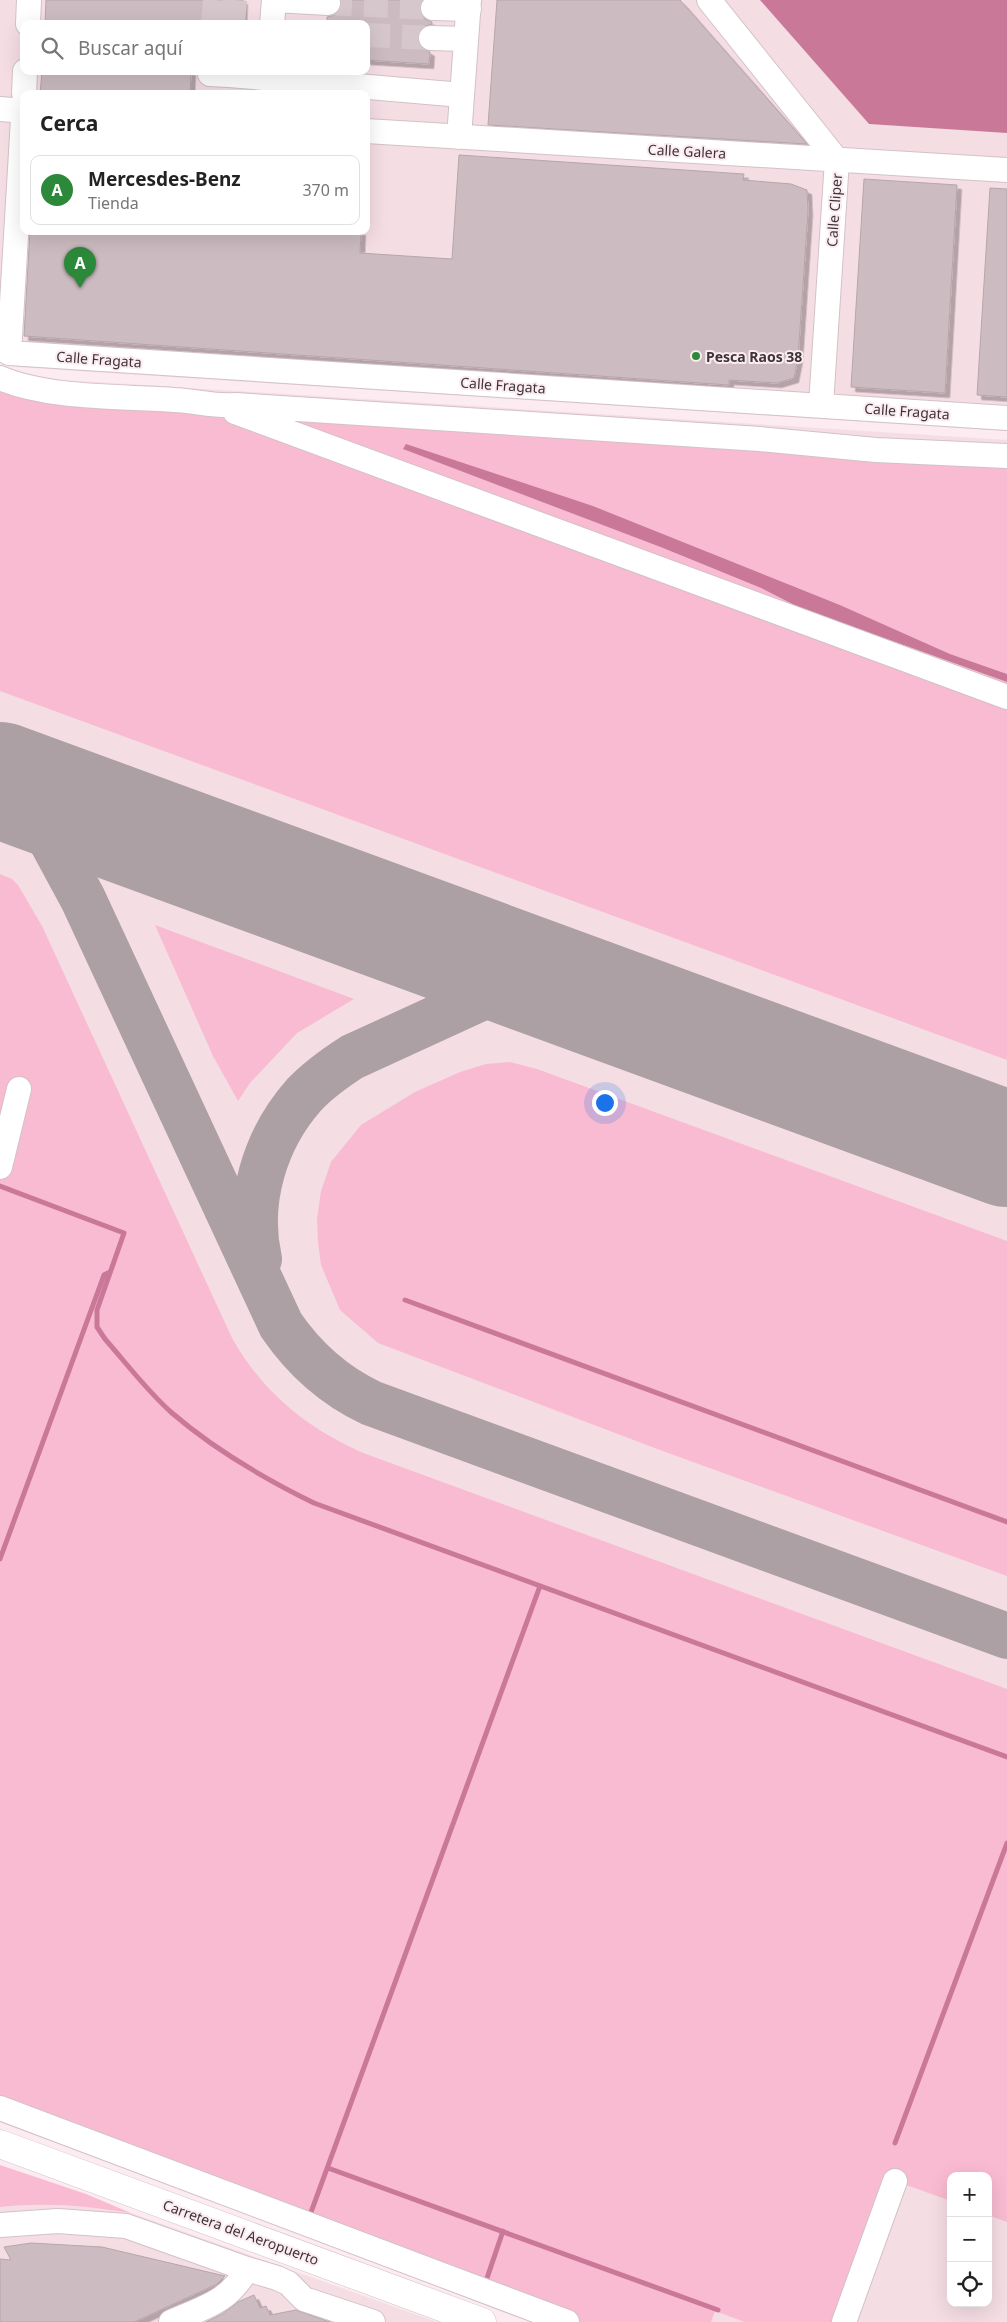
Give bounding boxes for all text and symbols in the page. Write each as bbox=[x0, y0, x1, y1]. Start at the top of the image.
search box bbox=[20, 20, 370, 75]
icon: search bbox=[38, 34, 66, 62]
text: Buscar aquí bbox=[78, 35, 183, 61]
text: Cerca bbox=[40, 109, 98, 137]
street label: Calle Galera bbox=[647, 139, 727, 163]
text: Mercesdes-Benz bbox=[88, 166, 241, 192]
street label: Calle Cliper bbox=[822, 172, 846, 247]
text: A bbox=[51, 179, 63, 201]
text: 370 m bbox=[302, 179, 349, 201]
text: Tienda bbox=[88, 192, 139, 214]
pin: A bbox=[64, 247, 96, 288]
street label: Calle Fragata bbox=[56, 347, 142, 371]
place label: Pesca Raos 38 bbox=[706, 347, 802, 366]
marker: Pesca Raos 38 bbox=[690, 350, 702, 362]
street label: Calle Fragata bbox=[460, 373, 546, 397]
street label: Calle Fragata bbox=[864, 399, 950, 423]
your location bbox=[592, 1090, 618, 1116]
map controls bbox=[947, 2172, 992, 2307]
button: + bbox=[947, 2172, 992, 2217]
street label: Carretera del Aeropuerto bbox=[160, 2195, 322, 2269]
button: − bbox=[947, 2217, 992, 2262]
button: locate bbox=[947, 2262, 992, 2307]

